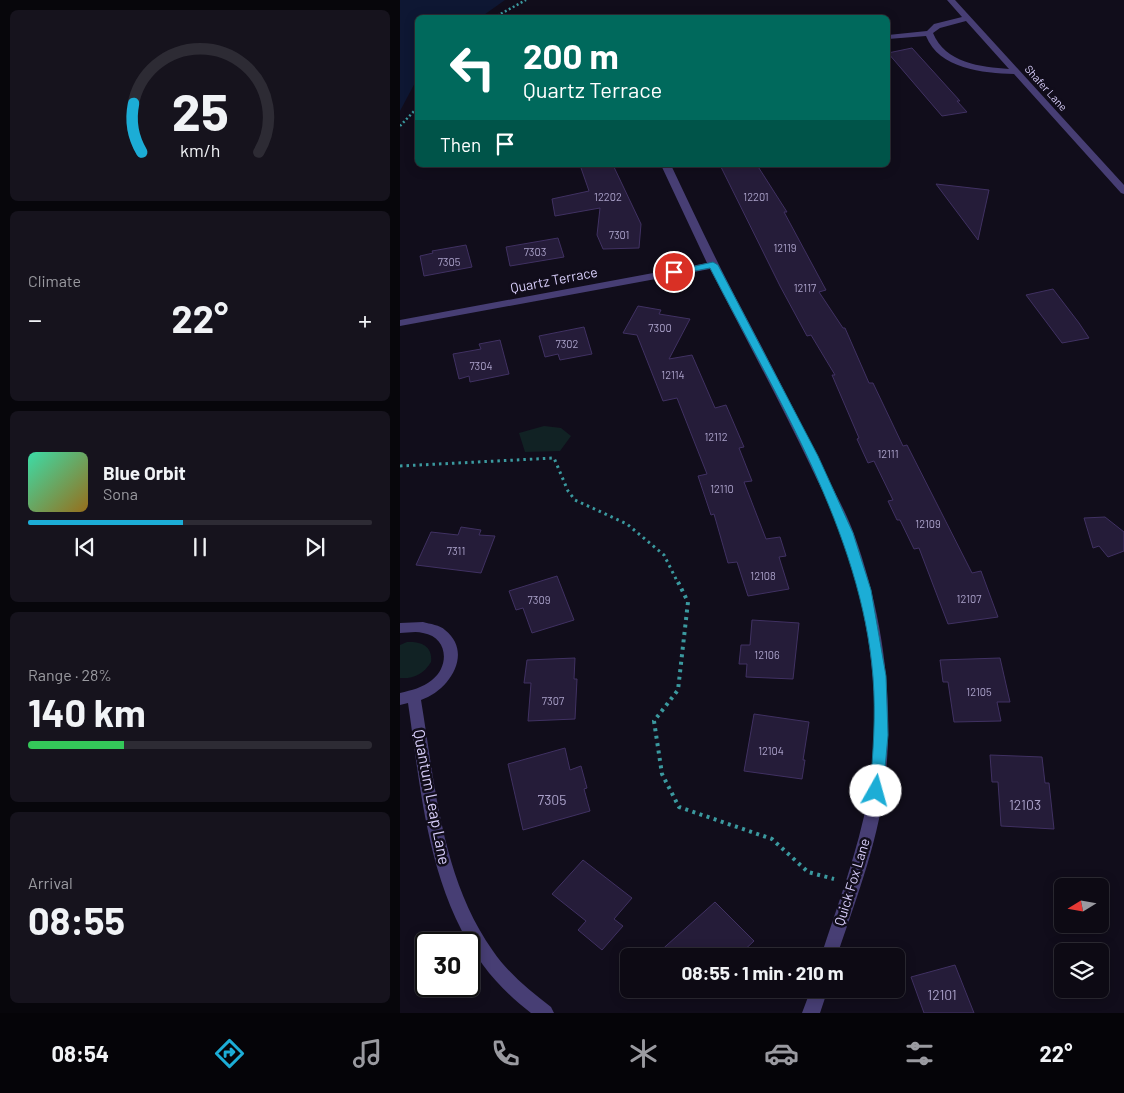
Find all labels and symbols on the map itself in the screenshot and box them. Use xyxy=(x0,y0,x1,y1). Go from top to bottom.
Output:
street label: Shafer Lane xyxy=(1022,62,1070,113)
house number: 12202 xyxy=(594,190,622,203)
house number: 12201 xyxy=(743,190,769,203)
house number: 7301 xyxy=(609,228,629,241)
house number: 12119 xyxy=(773,241,797,254)
house number: 7303 xyxy=(524,245,546,258)
pin xyxy=(653,251,695,293)
house number: 7305 xyxy=(438,255,461,268)
street label: Quartz Terrace xyxy=(509,263,599,296)
house number: 12117 xyxy=(794,281,816,294)
house number: 7300 xyxy=(648,321,672,334)
house number: 7302 xyxy=(556,337,579,350)
house number: 7304 xyxy=(469,359,493,372)
house number: 12114 xyxy=(661,368,685,381)
house number: 12112 xyxy=(704,430,728,443)
house number: 12111 xyxy=(877,447,899,460)
house number: 12110 xyxy=(710,482,734,495)
house number: 12109 xyxy=(915,517,941,530)
house number: 7311 xyxy=(447,544,465,557)
house number: 12108 xyxy=(750,569,776,582)
house number: 12107 xyxy=(957,592,981,605)
house number: 7309 xyxy=(528,593,551,606)
house number: 12106 xyxy=(754,648,780,661)
house number: 12105 xyxy=(966,685,992,698)
house number: 7307 xyxy=(542,694,564,707)
street label: Quantum Leap Lane xyxy=(410,728,455,866)
house number: 12104 xyxy=(758,744,784,757)
position arrow xyxy=(849,764,901,816)
house number: 7305 xyxy=(538,791,566,808)
house number: 12103 xyxy=(1009,796,1041,813)
street label: Quick Fox Lane xyxy=(830,836,873,928)
north arrow xyxy=(1054,878,1109,932)
speed limit sign: 30 xyxy=(415,932,480,997)
house number: 12101 xyxy=(927,986,957,1003)

